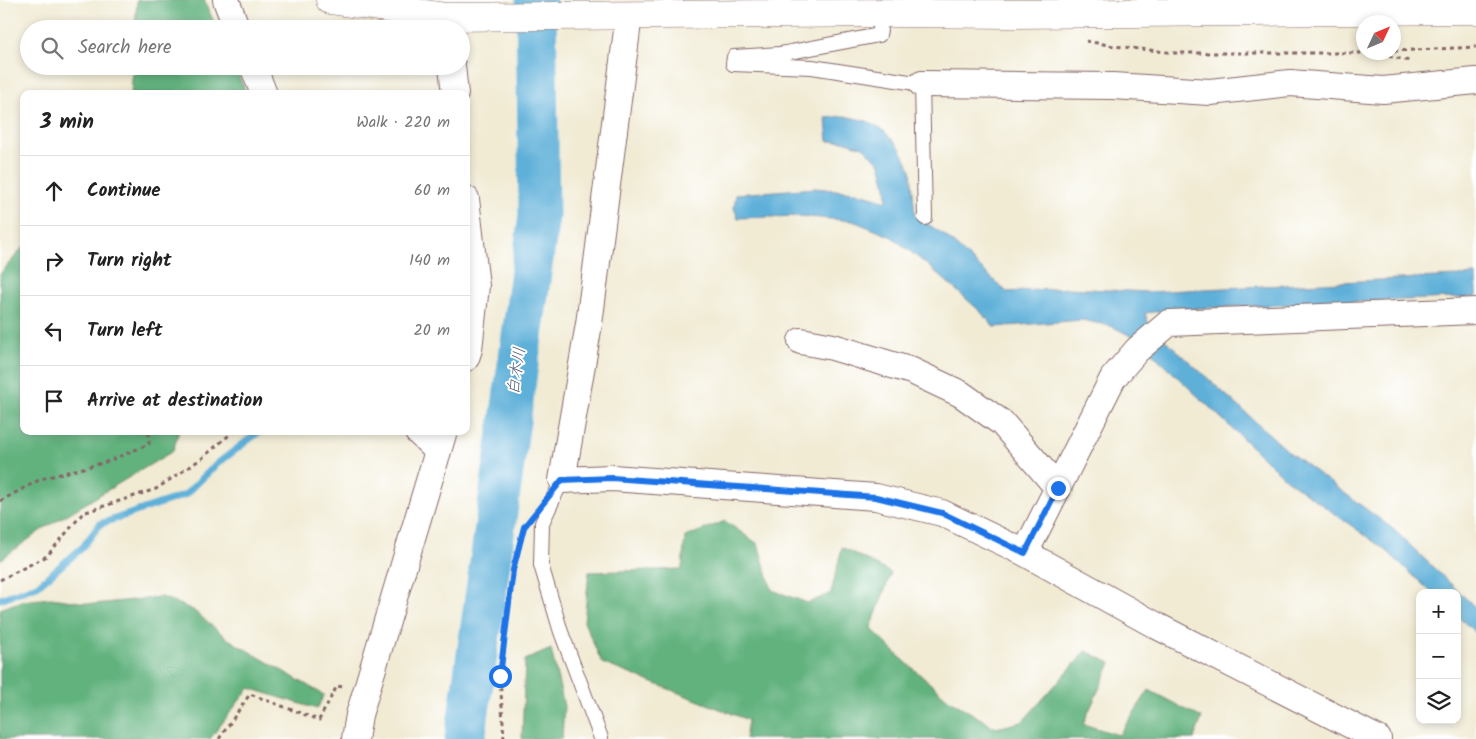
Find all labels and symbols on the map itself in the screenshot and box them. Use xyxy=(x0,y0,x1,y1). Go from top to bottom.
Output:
north arrow xyxy=(1356,15,1401,60)
water label: 白木川 xyxy=(501,345,533,397)
route end xyxy=(1047,477,1070,500)
route start xyxy=(489,665,512,688)

